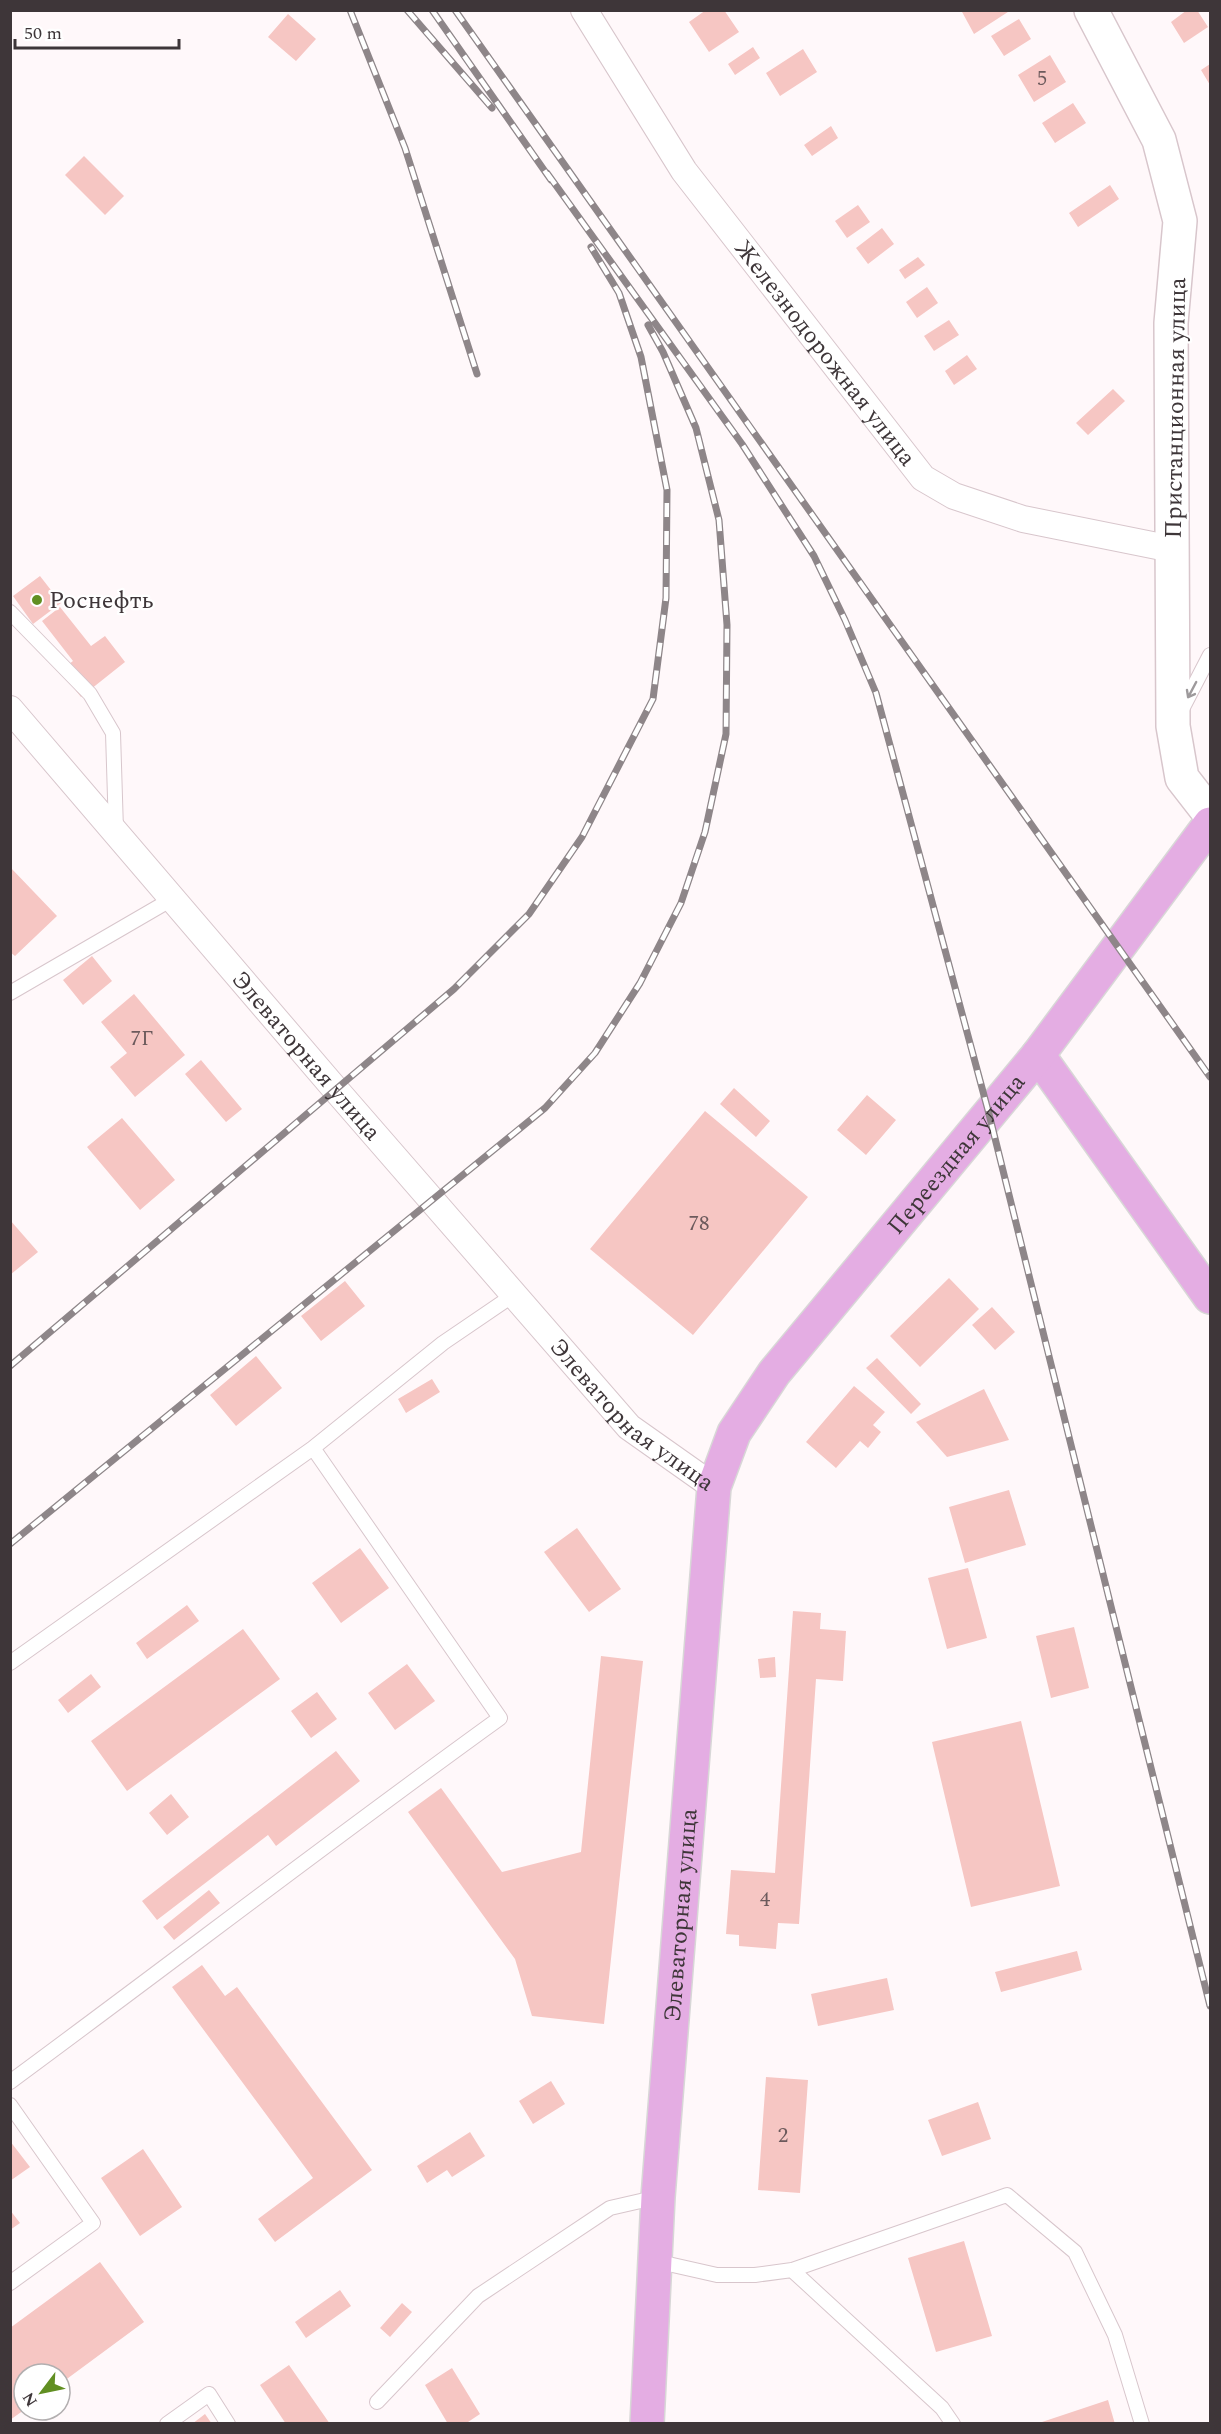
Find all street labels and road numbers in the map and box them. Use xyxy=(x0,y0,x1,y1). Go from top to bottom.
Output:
street label: Железнодорожная улица xyxy=(725,233,925,475)
street label: Пристанционная улица xyxy=(1156,277,1196,539)
street label: Элеваторная улица xyxy=(222,963,390,1149)
street label: Переездная улица xyxy=(879,1066,1035,1243)
street label: Элеваторная улица xyxy=(540,1330,722,1501)
street label: Элеваторная улица xyxy=(655,1807,708,2023)

